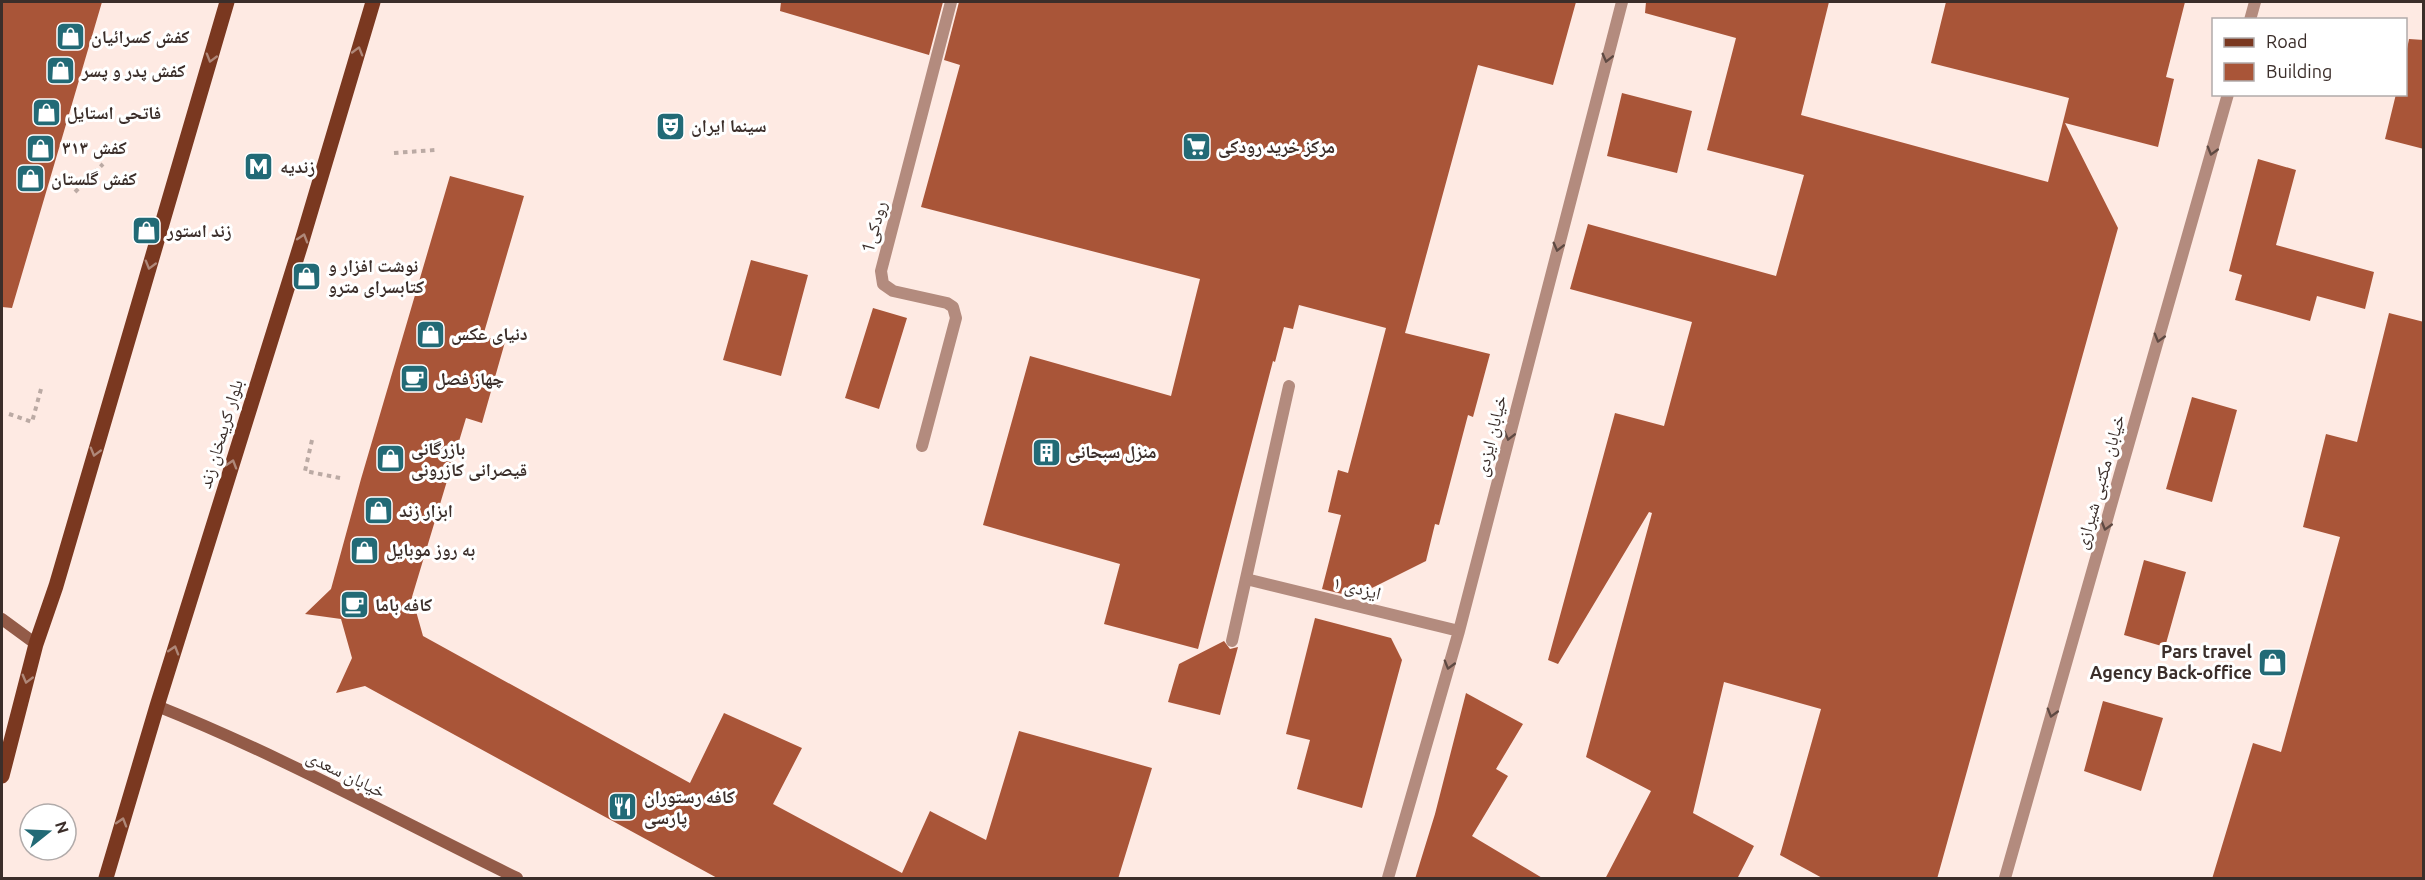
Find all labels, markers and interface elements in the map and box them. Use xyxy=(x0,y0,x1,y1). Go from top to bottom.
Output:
legend xyxy=(2212,18,2407,96)
shop icon: کفش کسرائیان xyxy=(54,21,86,53)
place label: کفش کسرائیان xyxy=(91,26,190,48)
text: Road xyxy=(2266,31,2308,51)
one-way arrow xyxy=(351,46,363,57)
one-way arrow xyxy=(1602,52,1614,63)
one-way arrow xyxy=(205,53,218,63)
shop icon: کفش پدر و پسر xyxy=(45,55,77,87)
place label: کفش پدر و پسر xyxy=(81,60,185,82)
text: Building xyxy=(2266,61,2332,81)
shop icon: فاتحی استایل xyxy=(30,97,62,129)
place label: فاتحی استایل xyxy=(67,102,161,124)
theatre icon: سینما ایران xyxy=(654,110,686,142)
place label: سینما ایران xyxy=(691,115,767,137)
supermarket icon: مرکز خرید رودکی xyxy=(1181,131,1213,163)
shop icon: کفش ۳۱۳ xyxy=(25,132,57,164)
place label: مرکز خرید رودکی xyxy=(1218,136,1335,158)
place label: کفش ۳۱۳ xyxy=(62,137,127,159)
one-way arrow xyxy=(2207,145,2219,156)
metro station icon: زندیه xyxy=(243,151,275,183)
place label: زندیه xyxy=(280,156,315,177)
shop icon: کفش گلستان xyxy=(14,163,46,195)
place label: کفش گلستان xyxy=(51,168,137,190)
street label: 1رودکی xyxy=(857,199,891,255)
shop icon: زند استور xyxy=(130,215,162,247)
place label: زند استور xyxy=(166,220,232,241)
one-way arrow xyxy=(296,233,308,244)
one-way arrow xyxy=(1553,241,1565,252)
place label: نوشت افزار و کتابسرای مترو xyxy=(328,255,424,298)
one-way arrow xyxy=(145,259,157,270)
shop icon: نوشت افزار و کتابسرای مترو xyxy=(291,260,323,292)
shop icon: دنیای عکس xyxy=(414,318,446,350)
place label: دنیای عکس xyxy=(451,323,528,345)
one-way arrow xyxy=(2154,332,2166,343)
cafe icon: چهاز فصل xyxy=(398,363,430,395)
place label: چهاز فصل xyxy=(435,368,504,390)
street label: بلوار کریمخان زند xyxy=(194,377,248,491)
street label: خیابان ایزدی xyxy=(1470,393,1512,479)
street label: خیابان مکتبی شیرازی xyxy=(2070,412,2130,552)
one-way arrow xyxy=(1504,431,1517,441)
building icon: منزل سبحانی xyxy=(1031,436,1063,468)
place label: بازرگانی قیصرانی کازرونی xyxy=(411,438,527,481)
place label: منزل سبحانی xyxy=(1068,441,1156,463)
shop icon: بازرگانی قیصرانی کازرونی xyxy=(374,443,406,475)
one-way arrow xyxy=(90,446,102,457)
one-way arrow xyxy=(225,459,237,470)
shop icon: ابزار زند xyxy=(362,495,394,527)
place label: ابزار زند xyxy=(399,500,453,522)
one-way arrow xyxy=(2101,520,2113,531)
shop icon: به روز موبایل xyxy=(349,534,381,566)
place label: به روز موبایل xyxy=(386,539,475,561)
street label: ایزدی ۱ xyxy=(1331,571,1383,605)
cafe icon: کافه باما xyxy=(338,589,370,621)
place label: کافه باما xyxy=(375,594,432,616)
place label: Pars travel Agency Back-office xyxy=(2090,641,2253,682)
one-way arrow xyxy=(167,645,179,656)
shop icon: Pars travel Agency Back-office xyxy=(2257,646,2289,678)
one-way arrow xyxy=(1444,659,1456,670)
one-way arrow xyxy=(21,674,34,684)
one-way arrow xyxy=(2047,708,2060,718)
street label: خیابان سعدی xyxy=(303,745,389,803)
place label: کافه رستوران پارسی xyxy=(644,786,735,829)
restaurant icon: کافه رستوران پارسی xyxy=(607,791,639,823)
north arrow xyxy=(18,802,78,862)
one-way arrow xyxy=(115,817,127,828)
text: N xyxy=(52,819,73,836)

